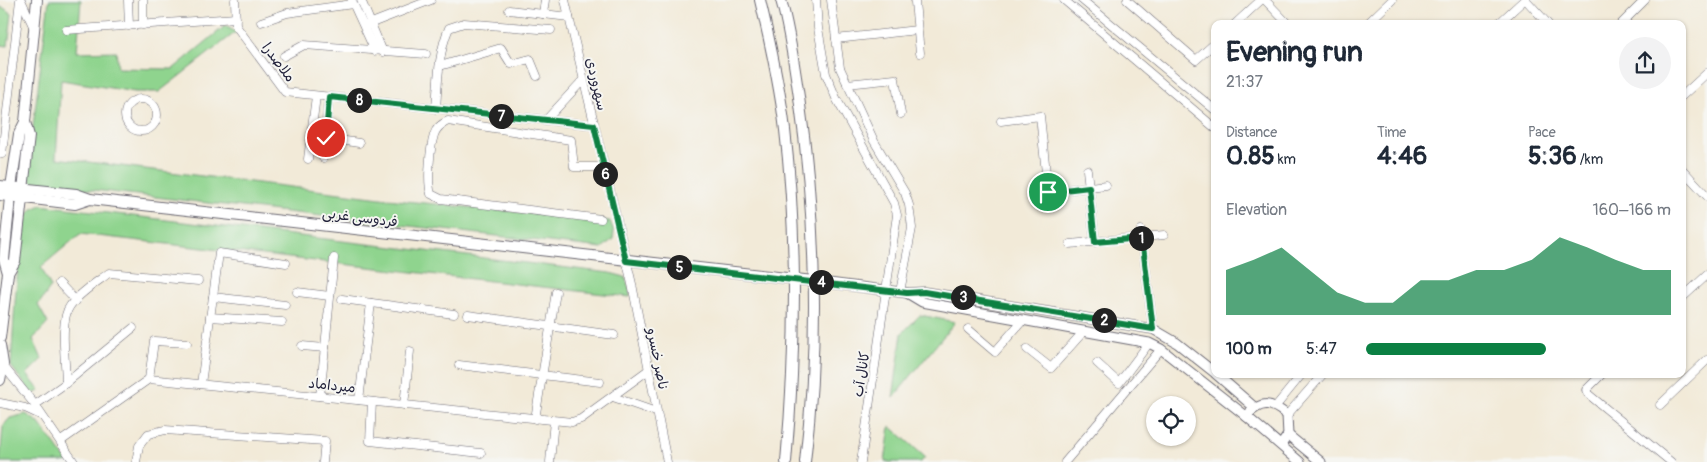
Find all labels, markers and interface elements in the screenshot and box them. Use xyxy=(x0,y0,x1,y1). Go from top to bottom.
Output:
text: Evening run xyxy=(1226,35,1363,70)
button: share xyxy=(1619,37,1671,89)
street label: ملاصدرا xyxy=(258,39,299,85)
street label: سهروردی xyxy=(582,56,611,112)
text: 21:37 xyxy=(1226,72,1263,92)
pin: 8 xyxy=(346,88,372,112)
text: 8 xyxy=(356,92,363,109)
pin: 7 xyxy=(488,104,514,128)
text: 7 xyxy=(498,108,505,125)
pin xyxy=(305,117,347,159)
icon: check xyxy=(312,124,340,152)
text: Distance xyxy=(1226,124,1277,141)
text: Time xyxy=(1377,124,1406,141)
text: Pace xyxy=(1528,124,1556,141)
text: 0.85 xyxy=(1226,141,1275,172)
text: 4:46 xyxy=(1377,141,1427,172)
text: 5:36 xyxy=(1528,141,1577,172)
text: km xyxy=(1275,151,1296,168)
text: /km xyxy=(1577,151,1603,168)
pin: 6 xyxy=(592,162,618,186)
text: 6 xyxy=(601,166,610,183)
pin xyxy=(1027,171,1069,213)
icon: arrive xyxy=(1034,178,1062,206)
text: Elevation xyxy=(1226,200,1287,220)
text: 160–166 m xyxy=(1593,200,1671,220)
street label: فردوسی غربی xyxy=(321,204,399,231)
pin: 1 xyxy=(1128,226,1154,250)
text: 1 xyxy=(1139,230,1144,247)
pin: 5 xyxy=(666,254,692,280)
text: 5 xyxy=(676,259,683,276)
pin: 4 xyxy=(808,270,834,294)
text: 4 xyxy=(817,274,826,291)
pin: 3 xyxy=(950,284,976,310)
text: 3 xyxy=(960,289,967,306)
pin: 2 xyxy=(1092,308,1116,332)
text: 2 xyxy=(1101,312,1108,329)
street label: ناصر خسرو xyxy=(643,326,672,392)
text: 100 m xyxy=(1226,339,1272,359)
text: 5:47 xyxy=(1306,339,1337,359)
street label: کانال آب xyxy=(850,350,873,398)
street label: میرداماد xyxy=(307,375,356,396)
map controls xyxy=(1146,396,1196,446)
button: locate xyxy=(1146,396,1196,446)

